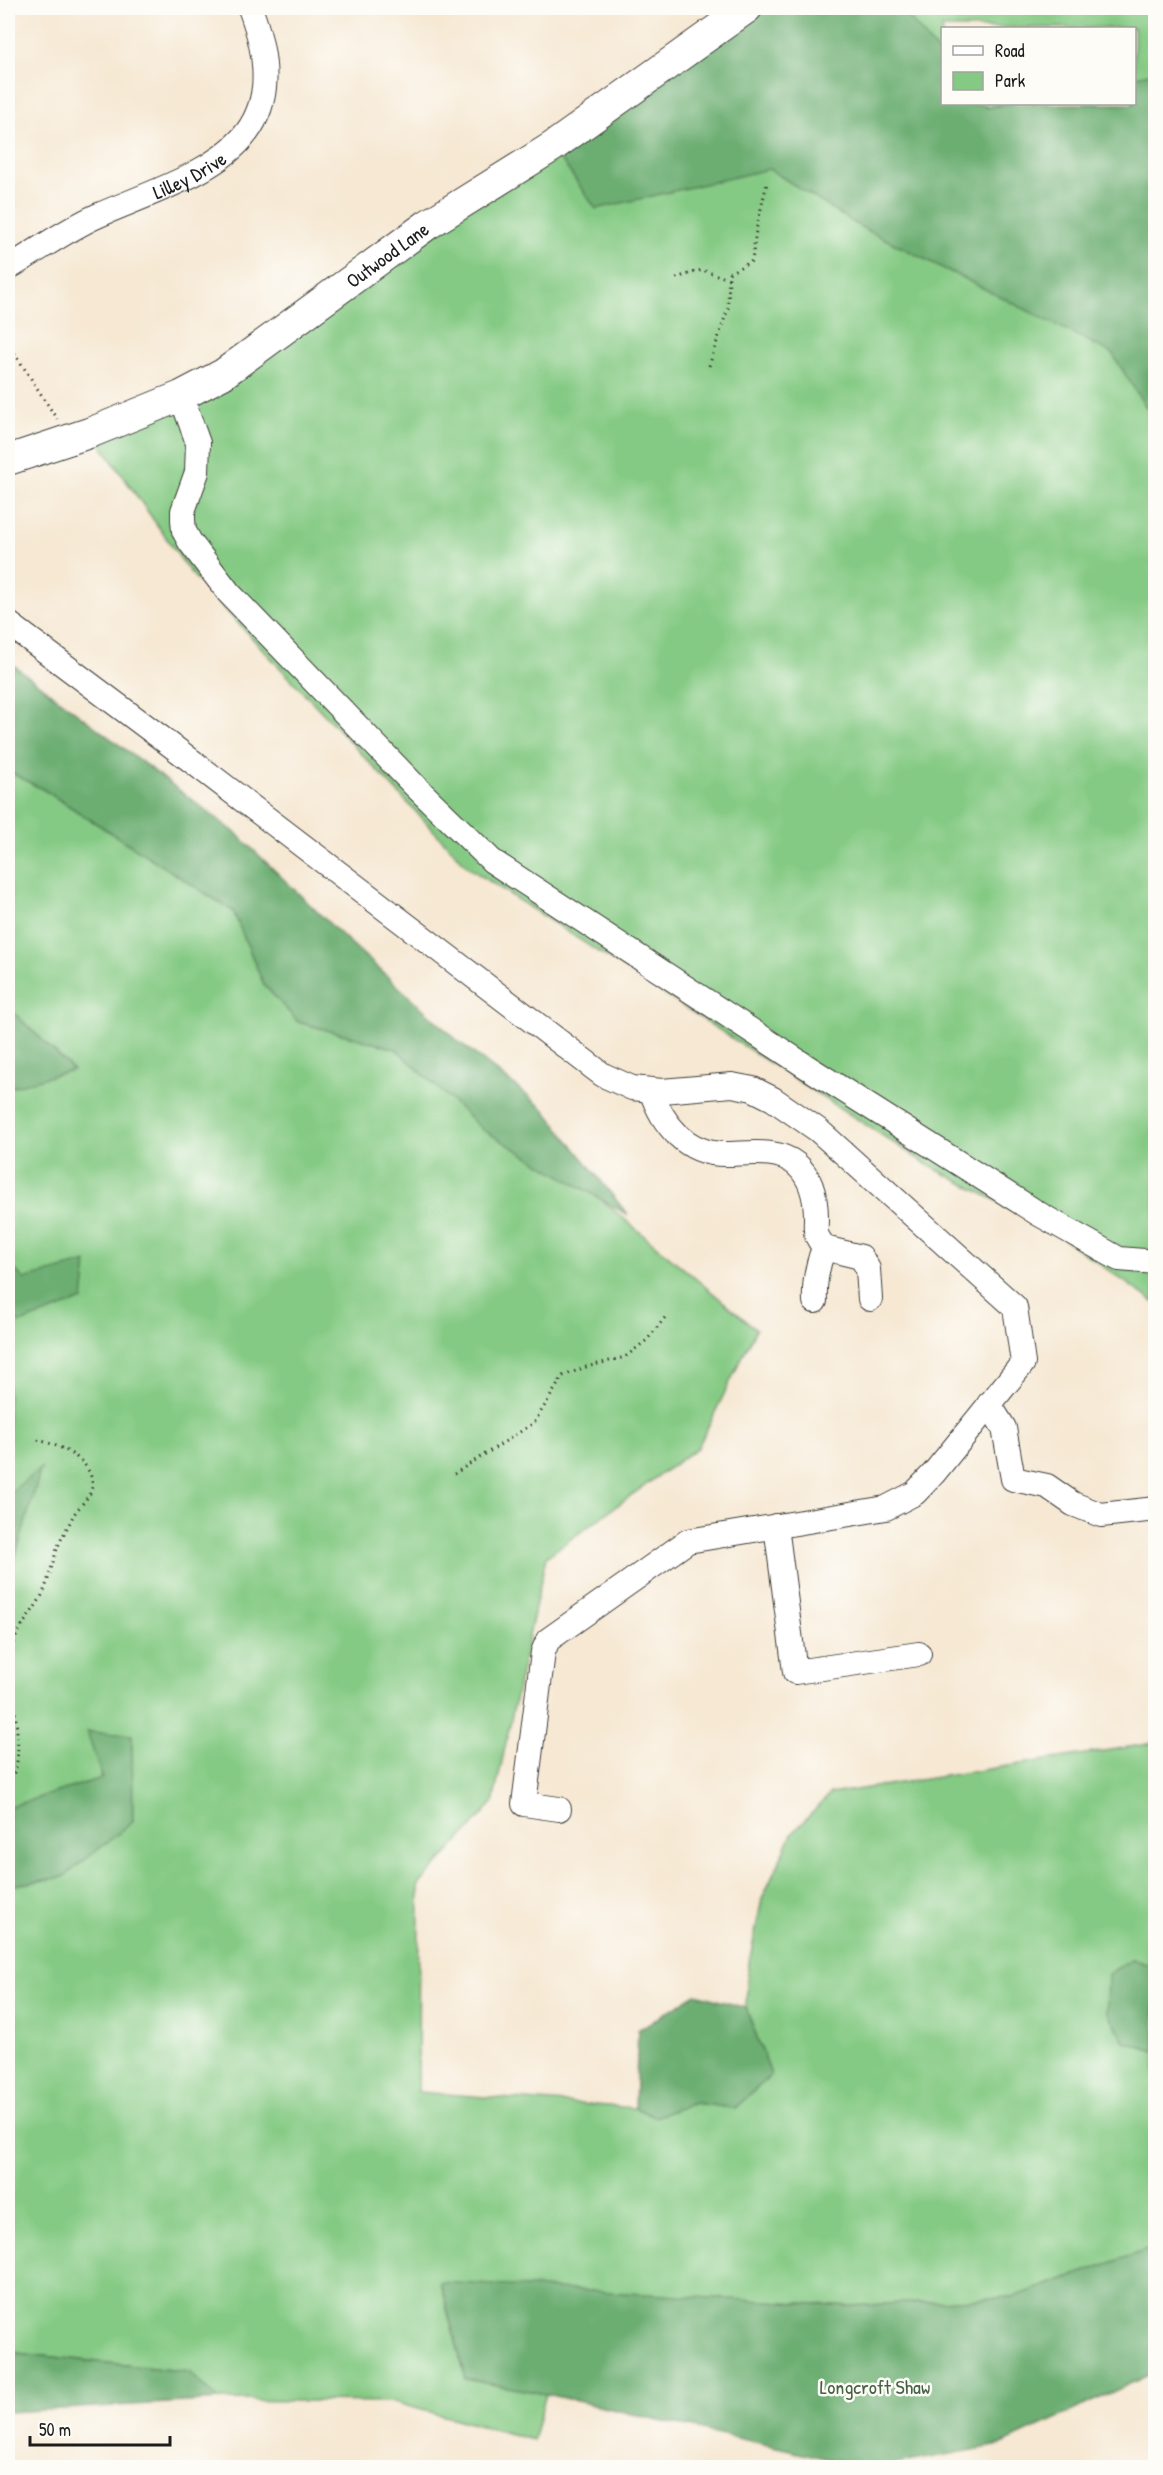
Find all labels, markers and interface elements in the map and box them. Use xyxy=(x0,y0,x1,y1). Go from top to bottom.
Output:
legend xyxy=(941,27,1136,105)
text: Road xyxy=(995,38,1025,63)
text: Park xyxy=(995,68,1026,93)
street label: Lilley Drive xyxy=(148,145,231,205)
street label: Outwood Lane xyxy=(340,215,434,293)
park label: Longcroft Shaw xyxy=(820,2373,930,2400)
scale bar xyxy=(30,2409,170,2447)
text: 50 m xyxy=(39,2417,71,2442)

